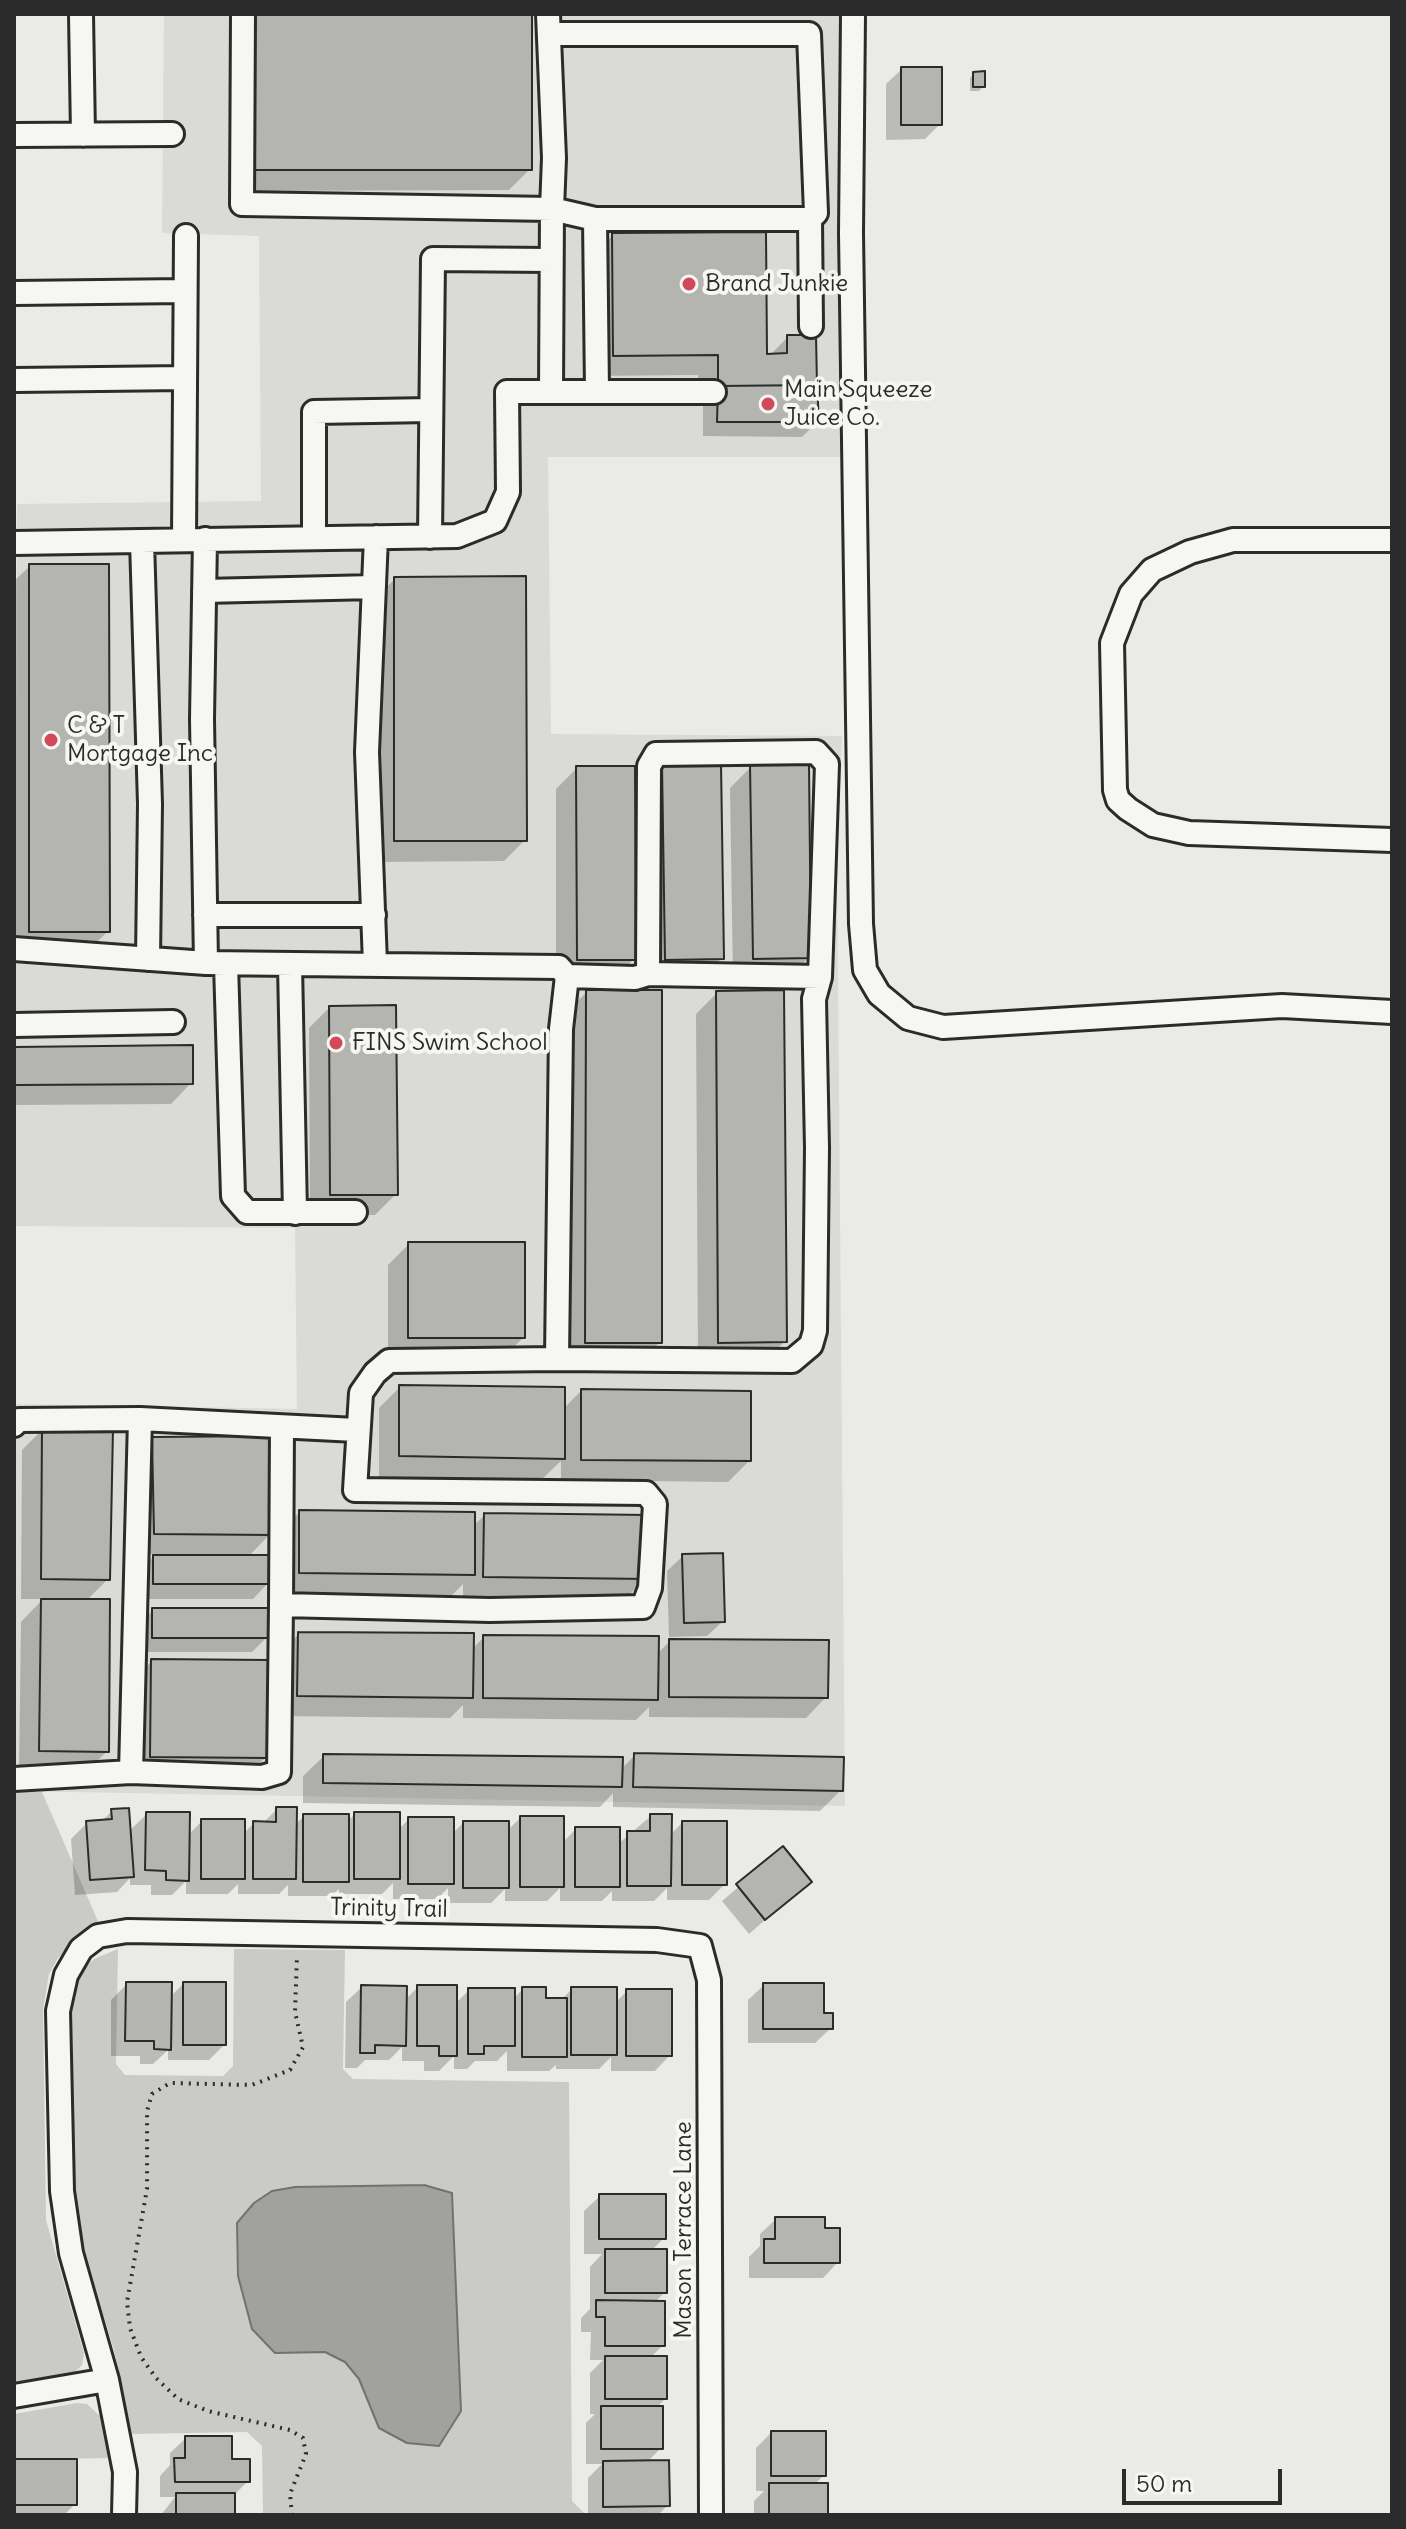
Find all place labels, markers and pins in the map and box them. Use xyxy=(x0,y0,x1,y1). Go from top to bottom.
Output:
place label: Brand Junkie xyxy=(705,270,848,298)
marker: Brand Junkie xyxy=(680,275,698,293)
place label: Main Squeeze Juice Co. xyxy=(784,376,932,432)
marker: Main Squeeze Juice Co. xyxy=(759,395,777,413)
place label: C & T Mortgage Inc xyxy=(67,712,213,768)
marker: C & T Mortgage Inc xyxy=(42,731,60,749)
place label: FINS Swim School xyxy=(352,1029,548,1057)
marker: FINS Swim School xyxy=(327,1034,345,1052)

